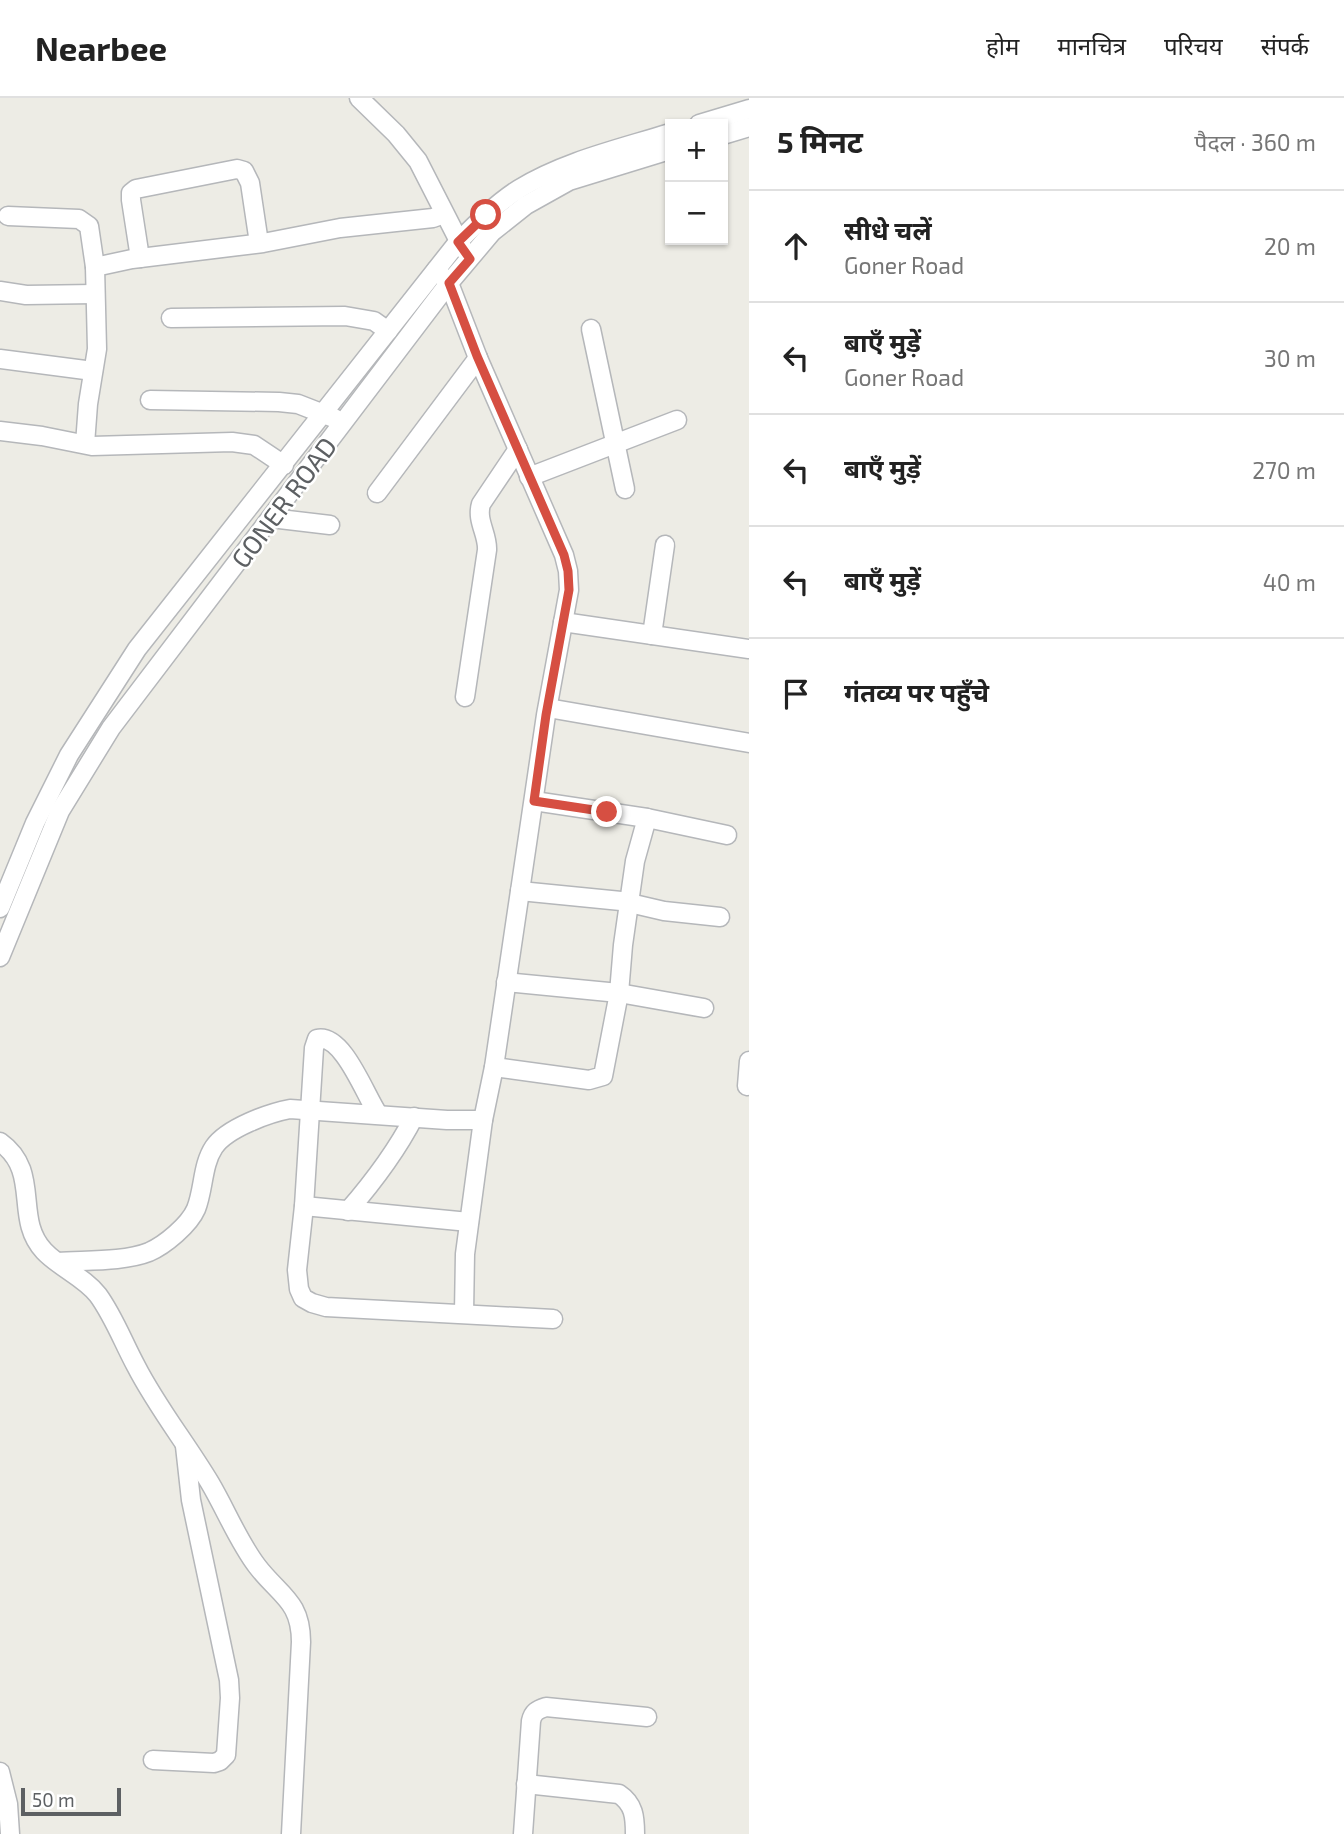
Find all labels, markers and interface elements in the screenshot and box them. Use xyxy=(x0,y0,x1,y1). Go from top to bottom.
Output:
text: Nearbee xyxy=(35,28,167,68)
text: होम xyxy=(986,31,1019,60)
text: मानचित्र xyxy=(1057,31,1126,60)
text: परिचय xyxy=(1164,31,1223,60)
text: संपर्क xyxy=(1261,31,1309,60)
map controls xyxy=(665,119,728,245)
button: + xyxy=(665,119,728,182)
text: 5 मिनट xyxy=(777,123,863,159)
text: पैदल · 360 m xyxy=(1194,128,1316,156)
button: − xyxy=(665,182,728,245)
route start xyxy=(470,199,501,230)
text: सीधे चलें xyxy=(844,214,932,245)
icon: ahead xyxy=(777,227,815,265)
text: 20 m xyxy=(1264,232,1316,260)
text: Goner Road xyxy=(844,251,964,279)
text: बाएँ मुड़ें xyxy=(844,326,921,357)
icon: left xyxy=(777,339,815,377)
text: 30 m xyxy=(1264,344,1316,372)
text: Goner Road xyxy=(844,363,964,391)
street label: GONER ROAD xyxy=(224,431,342,573)
icon: left xyxy=(777,451,815,489)
text: बाएँ मुड़ें xyxy=(844,452,921,483)
text: 270 m xyxy=(1252,456,1316,484)
icon: left xyxy=(777,563,815,601)
text: बाएँ मुड़ें xyxy=(844,564,921,595)
text: 40 m xyxy=(1263,568,1316,596)
icon: arrive xyxy=(777,675,815,713)
text: गंतव्य पर पहुँचे xyxy=(844,676,989,707)
route end xyxy=(591,796,622,827)
scale bar xyxy=(21,1785,121,1817)
text: 50 m xyxy=(32,1788,75,1811)

